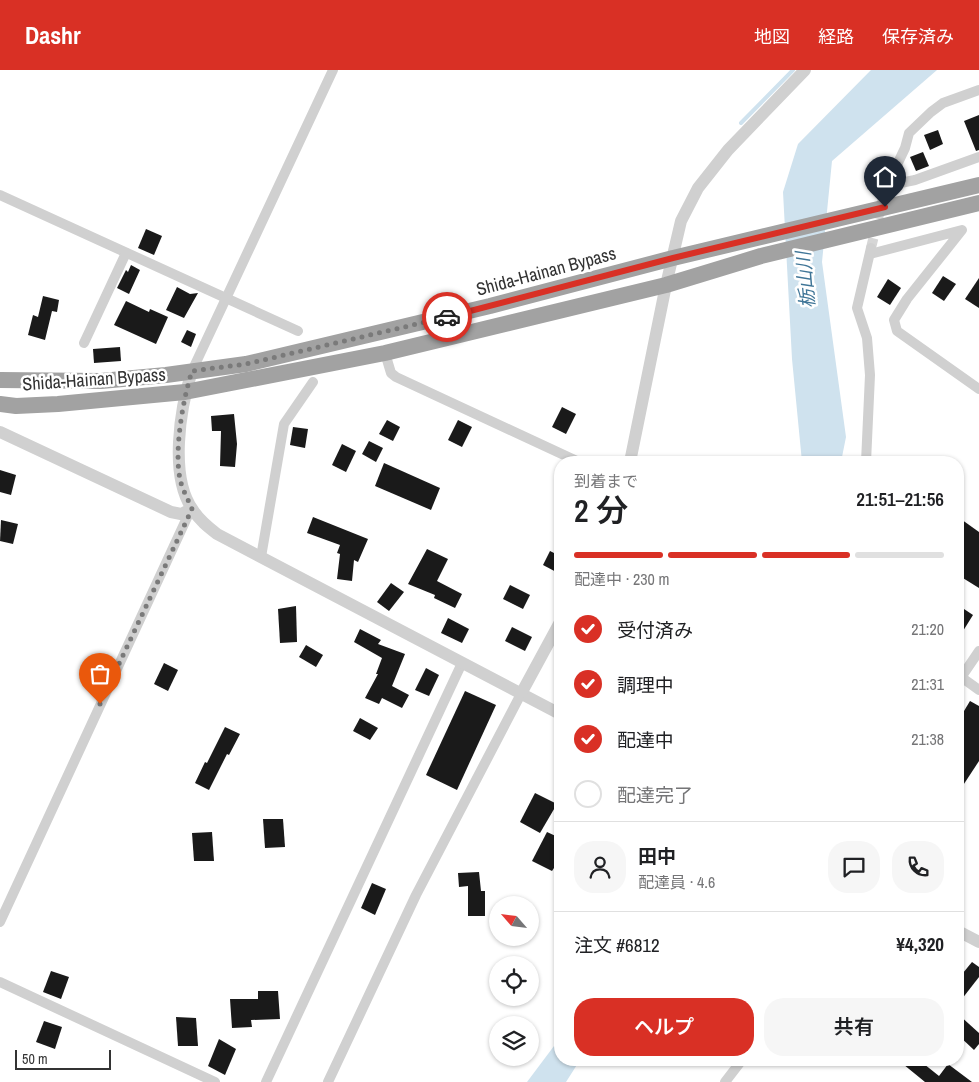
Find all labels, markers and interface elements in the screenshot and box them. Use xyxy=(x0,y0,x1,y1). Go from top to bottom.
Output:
text: Dashr xyxy=(25,19,81,51)
text: 地図 xyxy=(754,24,790,49)
text: 経路 xyxy=(818,24,854,49)
text: 保存済み xyxy=(882,24,954,49)
pin xyxy=(864,156,906,207)
icon: home xyxy=(871,163,899,191)
street label: Shida-Hainan Bypass xyxy=(473,240,619,302)
water label: 栃山川 xyxy=(789,248,820,310)
courier xyxy=(422,292,472,342)
icon: car xyxy=(433,303,461,331)
street label: Shida-Hainan Bypass xyxy=(22,362,166,396)
text: 到着まで xyxy=(574,470,638,492)
text: 21:51–21:56 xyxy=(856,486,944,512)
text: 2 分 xyxy=(574,489,628,532)
text: 配達中 · 230 m xyxy=(574,568,669,590)
icon: check xyxy=(574,615,602,643)
text: 受付済み xyxy=(617,617,693,643)
text: 21:20 xyxy=(911,618,944,640)
pin xyxy=(79,653,121,704)
icon: bag xyxy=(86,660,114,688)
icon: check xyxy=(574,670,602,698)
text: 調理中 xyxy=(617,672,674,698)
text: 21:31 xyxy=(911,673,944,695)
icon: check xyxy=(574,725,602,753)
text: 配達中 xyxy=(617,727,674,753)
text: 21:38 xyxy=(911,728,944,750)
text: 配達完了 xyxy=(617,782,693,808)
button: person xyxy=(574,841,626,893)
button: chat xyxy=(828,841,880,893)
button: phone xyxy=(892,841,944,893)
text: 田中 xyxy=(638,843,676,869)
text: 配達員 · 4.6 xyxy=(638,871,715,893)
north arrow xyxy=(489,896,539,946)
map controls xyxy=(489,896,539,1066)
text: ¥4,320 xyxy=(896,931,944,957)
text: 注文 #6812 xyxy=(574,932,660,958)
button: locate xyxy=(489,956,539,1006)
button: ヘルプ xyxy=(574,998,754,1056)
button: 共有 xyxy=(764,998,944,1056)
button: layers xyxy=(489,1016,539,1066)
scale bar xyxy=(15,1047,111,1070)
text: 50 m xyxy=(22,1050,48,1068)

